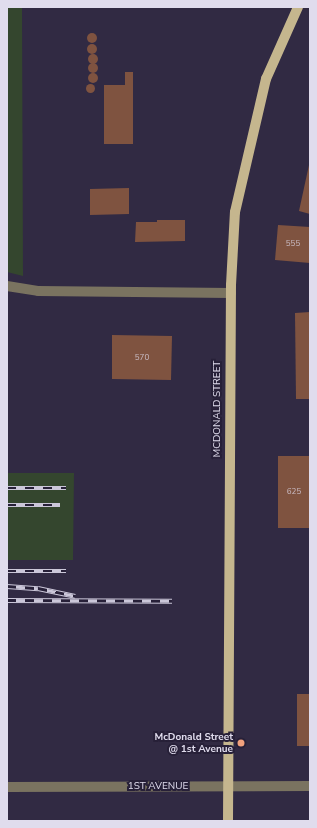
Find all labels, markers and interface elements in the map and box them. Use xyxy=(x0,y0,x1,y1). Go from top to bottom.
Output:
house number: 555 xyxy=(286,239,300,249)
house number: 570 xyxy=(135,353,149,363)
street label: MCDONALD STREET xyxy=(212,361,224,457)
house number: 625 xyxy=(287,487,301,497)
place label: McDonald Street @ 1st Avenue xyxy=(154,731,233,754)
marker: McDonald Street @ 1st Avenue xyxy=(236,738,246,748)
street label: 1ST AVENUE xyxy=(128,781,188,793)

